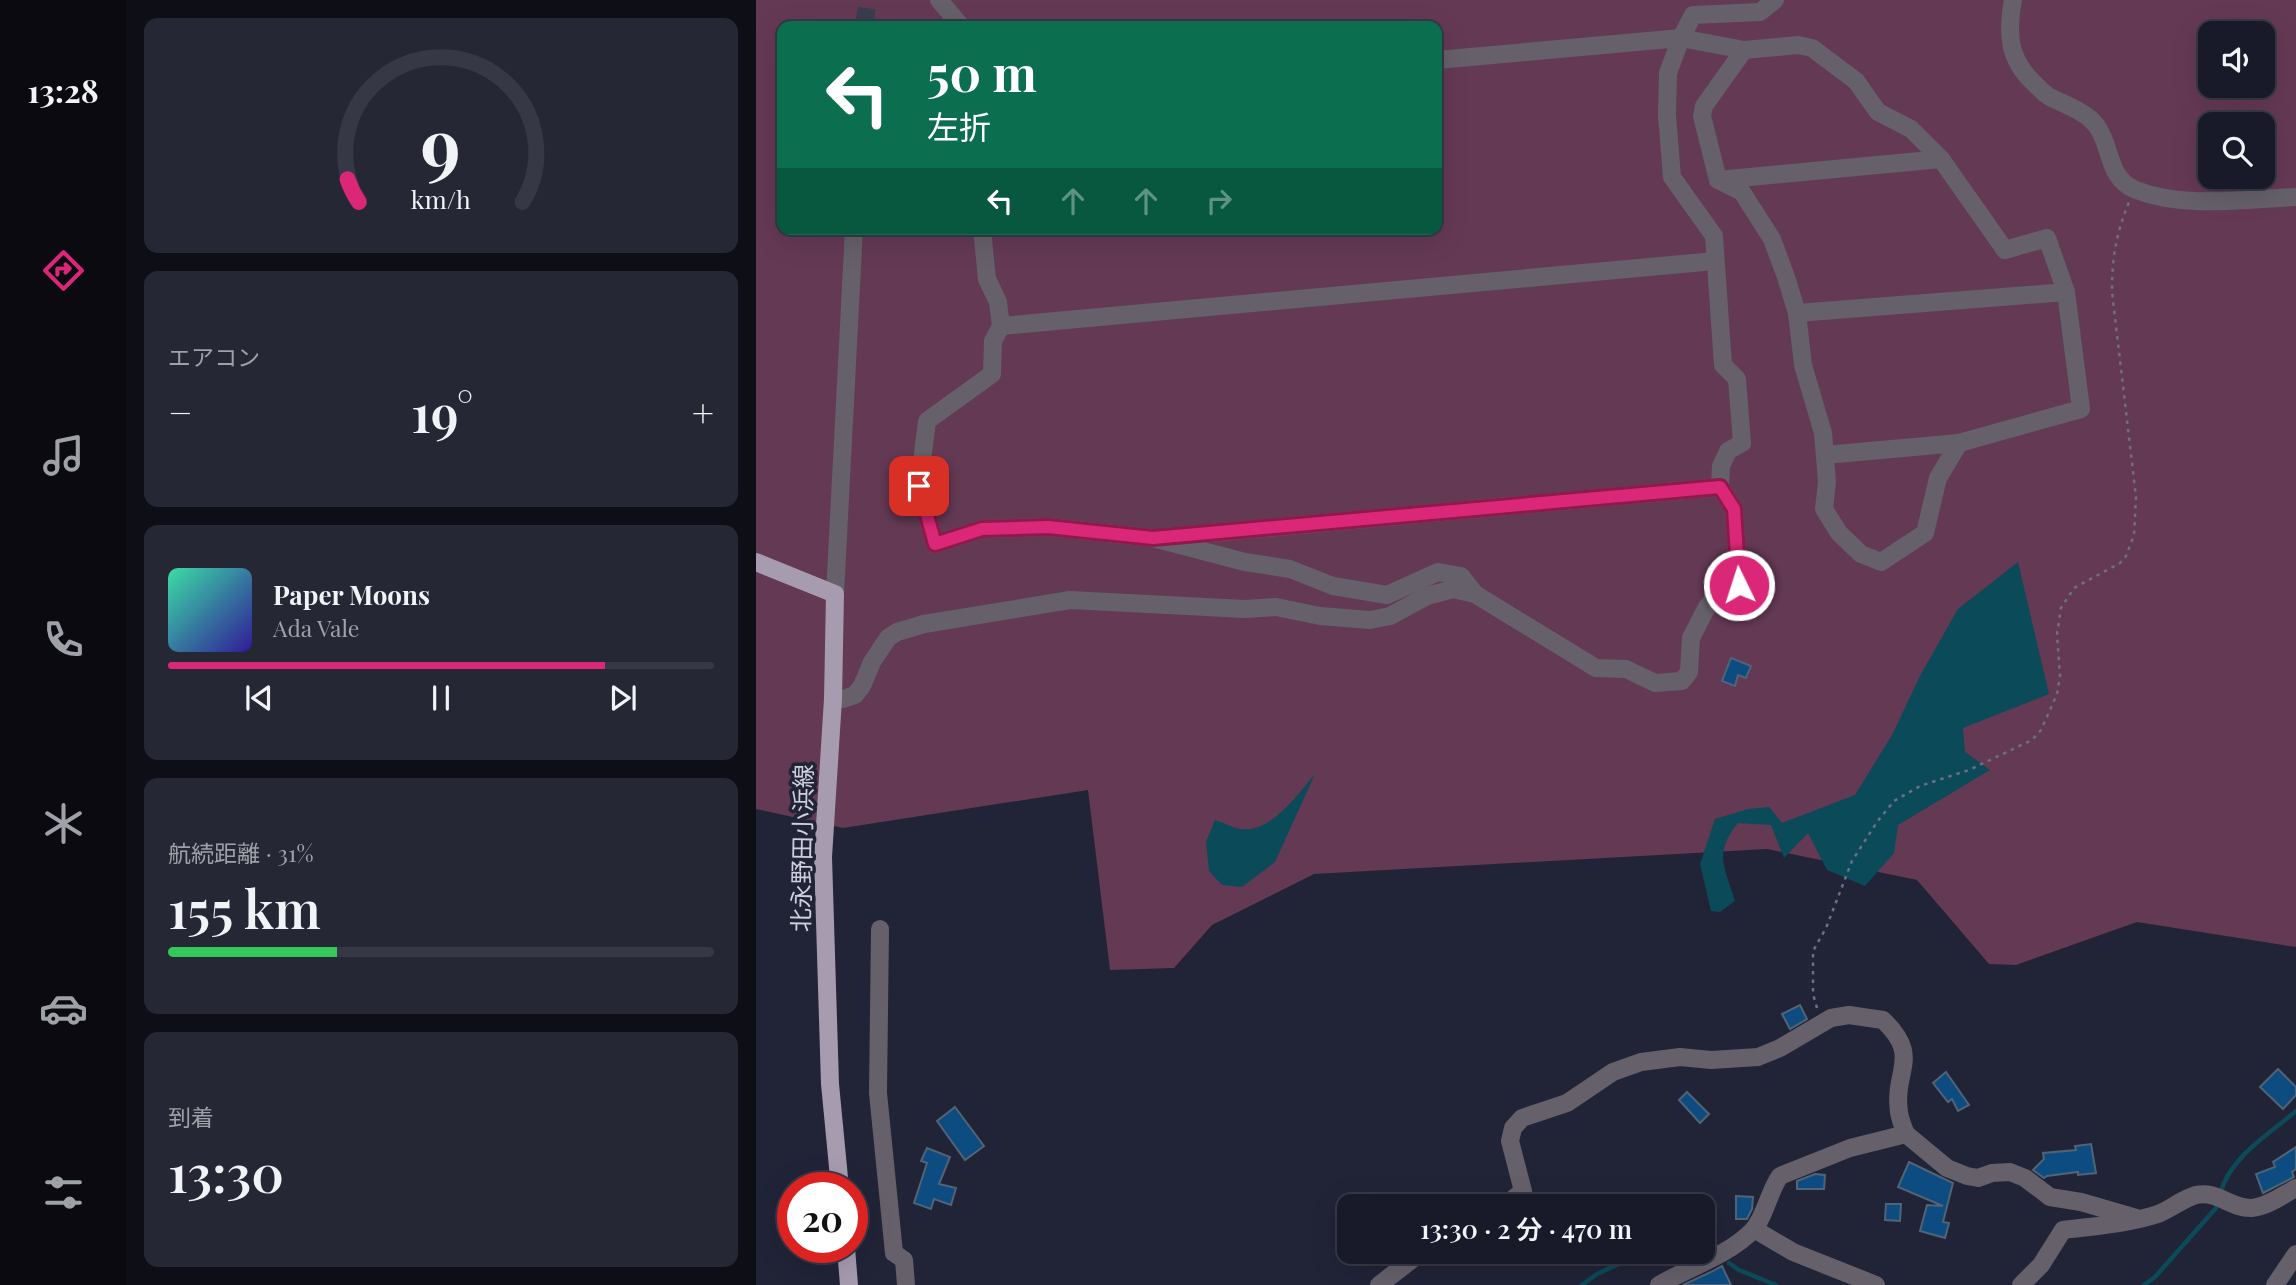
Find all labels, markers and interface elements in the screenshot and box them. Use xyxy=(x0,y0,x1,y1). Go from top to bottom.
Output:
map controls xyxy=(2198,21,2275,189)
button: sound xyxy=(2198,21,2275,98)
text: 50 m xyxy=(927,39,1037,104)
icon: left xyxy=(812,49,903,140)
text: 13:28 xyxy=(27,68,99,111)
text: 9 xyxy=(421,93,461,190)
text: 左折 xyxy=(927,104,991,147)
button: search xyxy=(2198,112,2275,189)
text: km/h xyxy=(411,182,471,215)
icon: left xyxy=(981,182,1019,220)
icon: ahead xyxy=(1054,182,1092,220)
icon: ahead xyxy=(1127,182,1165,220)
icon: right xyxy=(1200,182,1238,220)
icon: directions xyxy=(39,246,88,295)
text: エアコン xyxy=(168,341,260,372)
text: 19° xyxy=(411,377,473,446)
text: − xyxy=(168,386,193,437)
text: + xyxy=(692,386,714,437)
icon: music xyxy=(39,431,88,480)
pin xyxy=(889,456,949,516)
icon: arrive xyxy=(900,467,938,505)
position arrow xyxy=(1702,548,1776,622)
text: Paper Moons xyxy=(273,577,430,612)
text: Ada Vale xyxy=(273,612,360,643)
icon: phone xyxy=(39,615,88,664)
icon: previous xyxy=(240,679,278,717)
icon: pause xyxy=(422,679,460,717)
icon: next xyxy=(604,679,642,717)
street label: 北永野田小浜線 xyxy=(784,764,818,932)
icon: climate xyxy=(39,799,88,848)
text: 航続距離 · 31% xyxy=(168,837,313,868)
text: 155 km xyxy=(168,873,321,942)
icon: car xyxy=(39,984,88,1033)
text: 到着 xyxy=(168,1101,214,1132)
text: 13:30 xyxy=(168,1137,284,1206)
icon: filters xyxy=(39,1168,88,1217)
speed limit sign: 20 xyxy=(777,1172,868,1263)
text: 13:30 · 2 分 · 470 m xyxy=(1420,1211,1632,1246)

